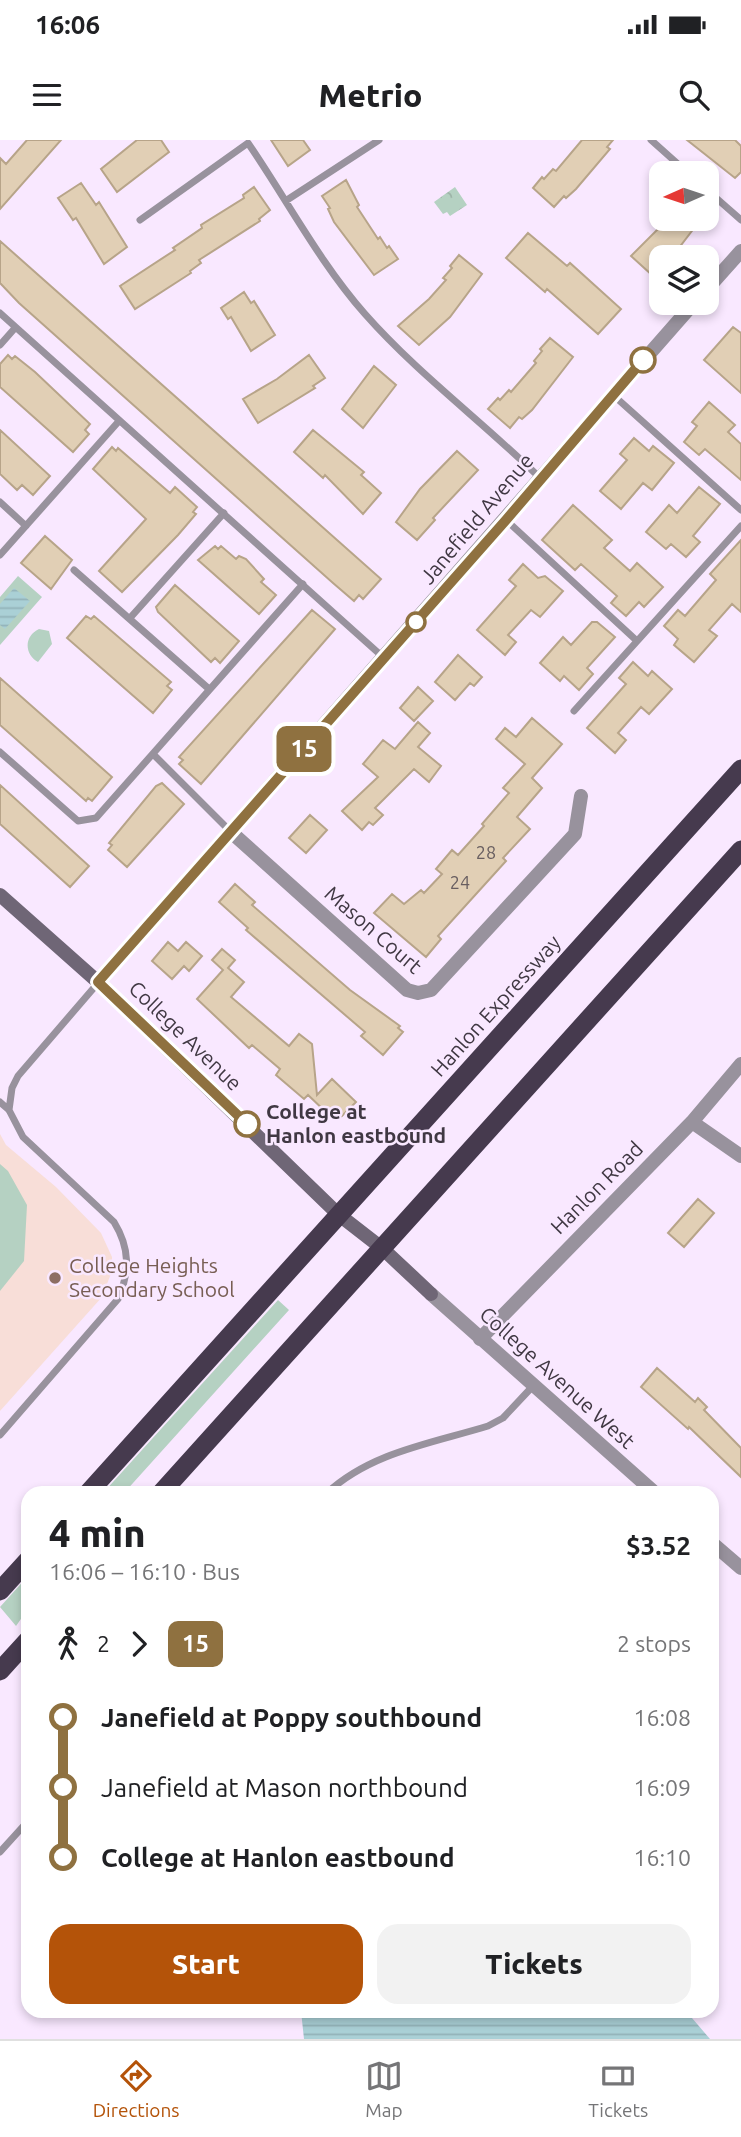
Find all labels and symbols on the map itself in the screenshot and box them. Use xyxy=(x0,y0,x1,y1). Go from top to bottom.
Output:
north arrow xyxy=(649,161,719,231)
unlabelled marker xyxy=(630,347,656,373)
street label: Janefield Avenue xyxy=(415,448,538,588)
unlabelled marker xyxy=(406,612,426,632)
line badge: 15 xyxy=(272,726,336,772)
house number: 28 xyxy=(476,842,496,862)
house number: 24 xyxy=(450,872,470,892)
street label: Mason Court xyxy=(320,881,427,978)
street label: Hanlon Expressway xyxy=(426,930,565,1081)
street label: College Avenue xyxy=(124,976,247,1095)
place label: College at Hanlon eastbound xyxy=(266,1099,446,1147)
marker: College at Hanlon eastbound xyxy=(234,1111,260,1137)
street label: Hanlon Road xyxy=(545,1136,647,1238)
place label: College Heights Secondary School xyxy=(69,1253,235,1301)
marker: College Heights Secondary School xyxy=(47,1270,63,1286)
street label: College Avenue West xyxy=(475,1301,640,1453)

